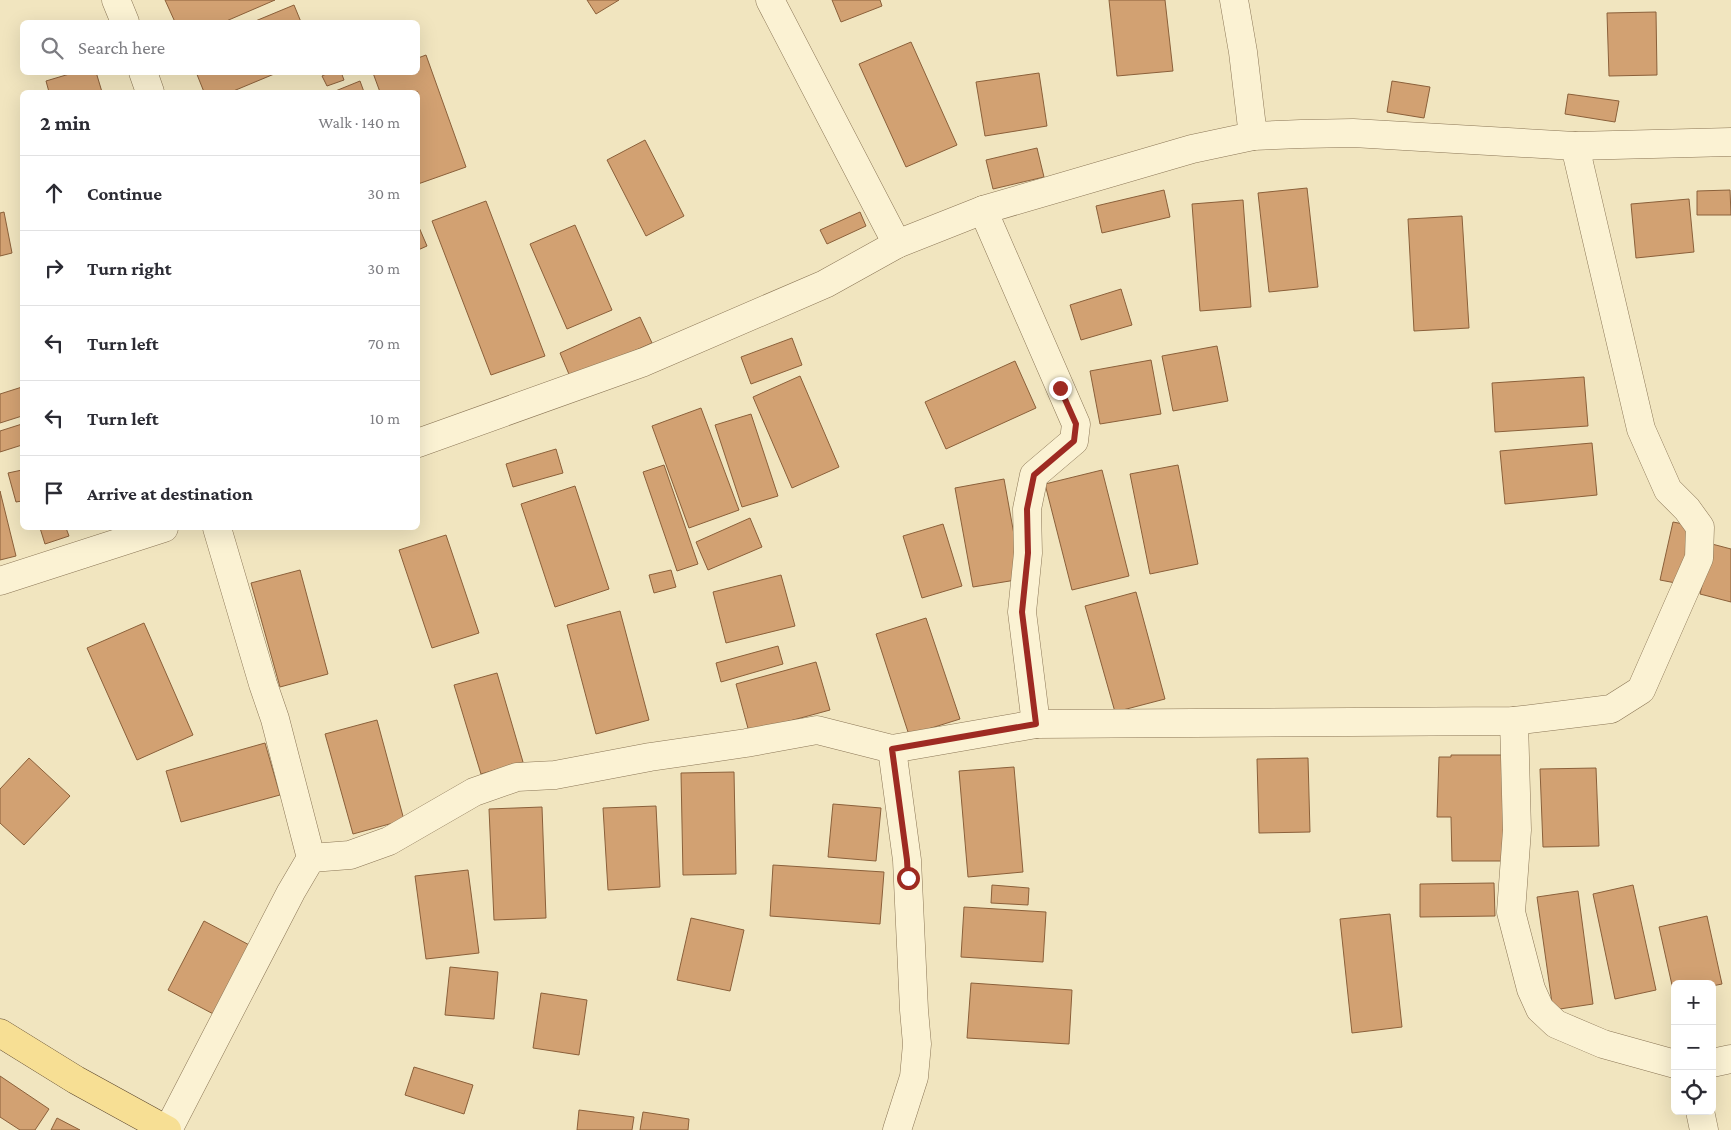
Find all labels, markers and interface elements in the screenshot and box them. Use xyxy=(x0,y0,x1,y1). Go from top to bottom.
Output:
search box xyxy=(20,20,420,75)
icon: search xyxy=(38,34,66,62)
text: Search here xyxy=(78,37,165,58)
text: 2 min xyxy=(40,111,91,135)
text: Walk · 140 m xyxy=(319,114,400,131)
icon: ahead xyxy=(40,179,68,207)
text: Continue xyxy=(87,183,162,204)
text: 30 m xyxy=(368,185,400,202)
icon: right xyxy=(40,254,68,282)
text: Turn right xyxy=(87,258,172,279)
text: 30 m xyxy=(368,260,400,277)
icon: left xyxy=(40,329,68,357)
text: Turn left xyxy=(87,333,159,354)
text: 70 m xyxy=(368,335,400,352)
route end xyxy=(1049,377,1072,400)
icon: left xyxy=(40,404,68,432)
text: Turn left xyxy=(87,408,159,429)
text: 10 m xyxy=(370,410,400,427)
icon: arrive xyxy=(40,479,68,507)
text: Arrive at destination xyxy=(87,483,253,504)
route start xyxy=(897,867,920,890)
map controls xyxy=(1671,980,1716,1115)
button: + xyxy=(1671,980,1716,1025)
button: − xyxy=(1671,1025,1716,1070)
button: locate xyxy=(1671,1070,1716,1115)

